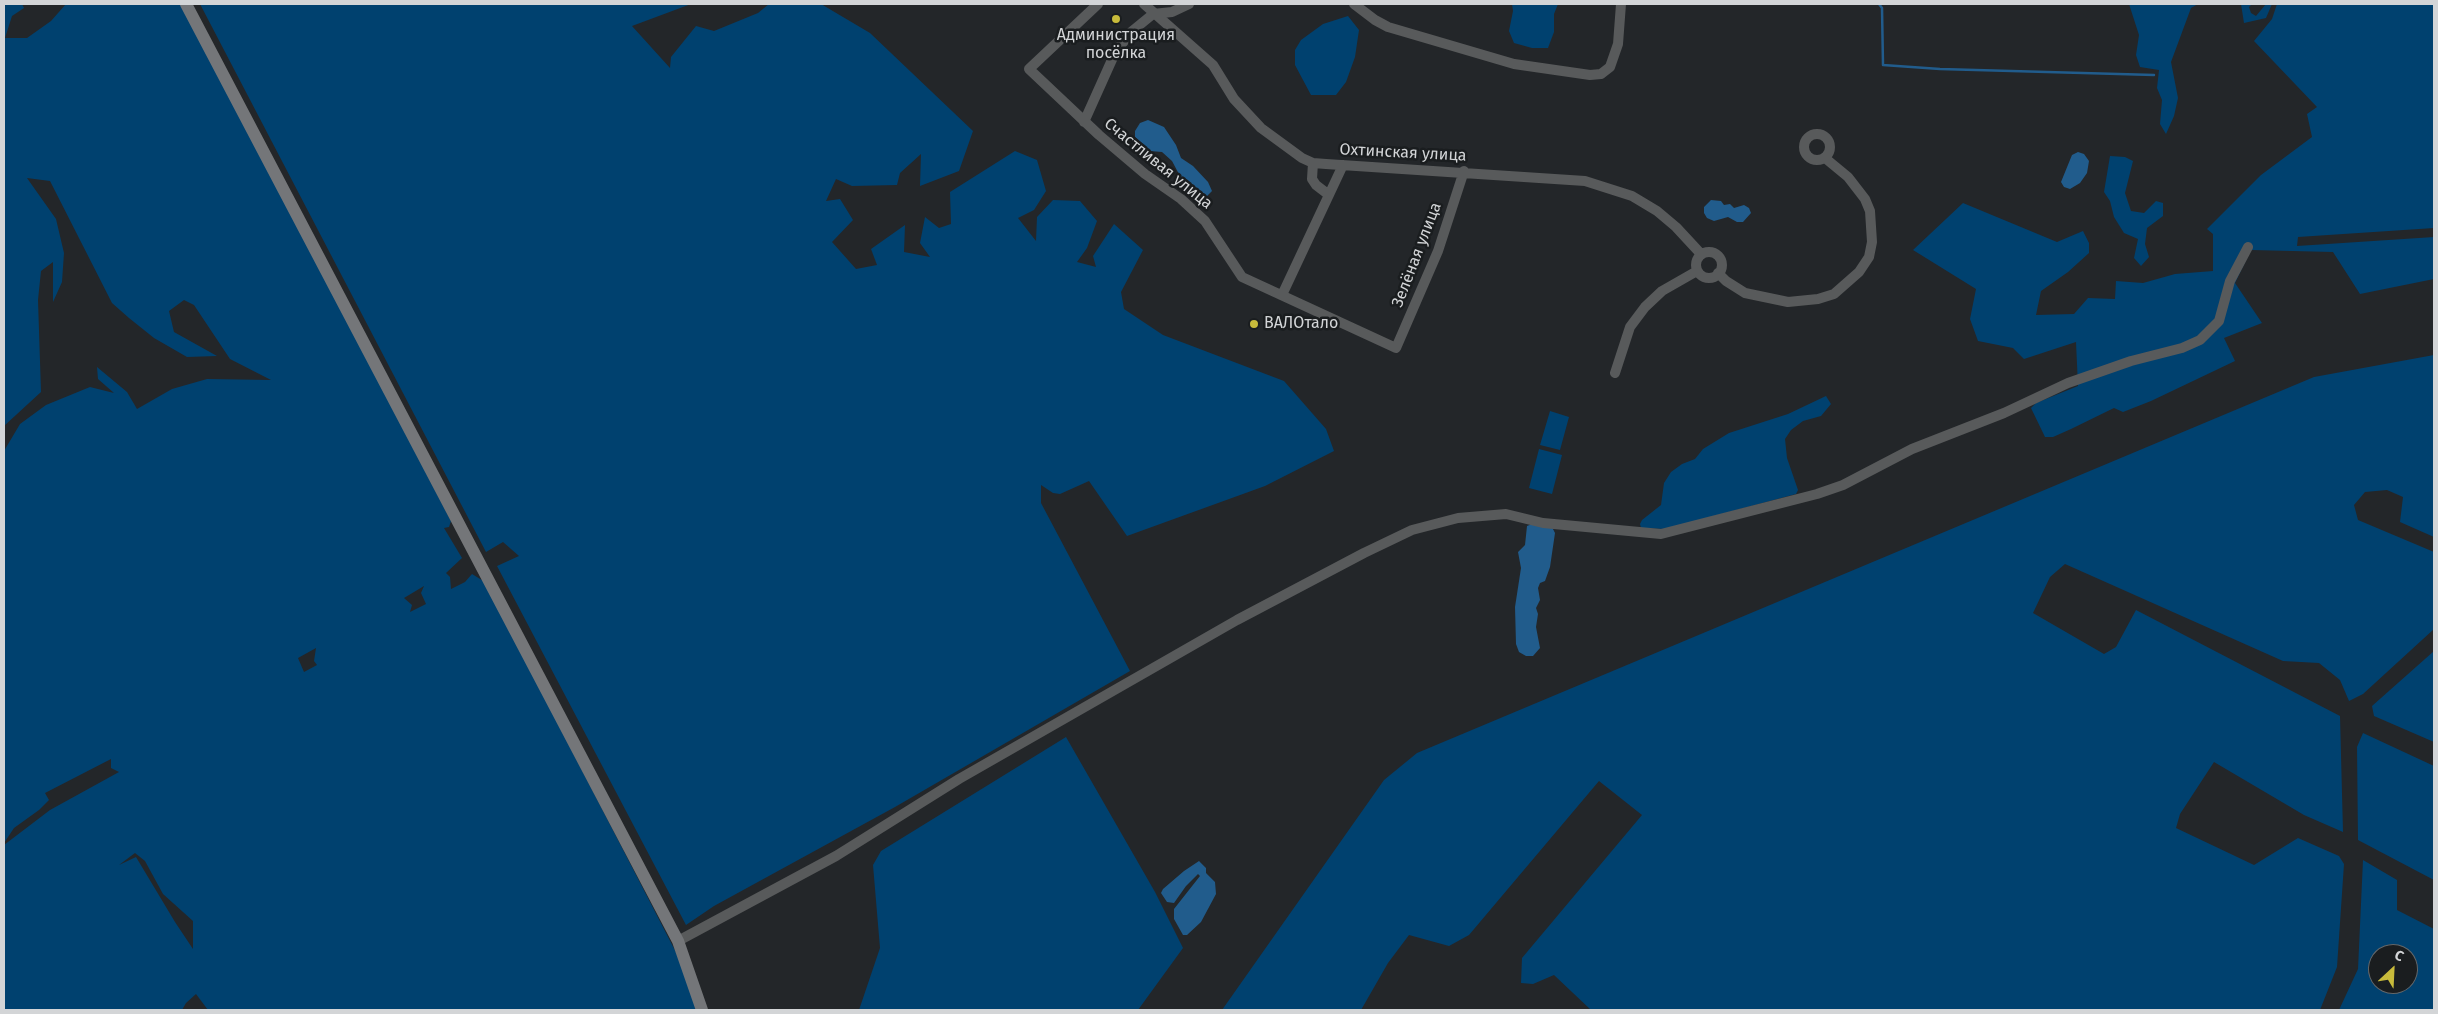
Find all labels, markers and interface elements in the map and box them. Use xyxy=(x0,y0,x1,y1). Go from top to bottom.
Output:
marker: Администрация посёлка xyxy=(1110,13,1122,25)
place label: Администрация посёлка xyxy=(1057,26,1175,64)
street label: Счастливая улица xyxy=(1100,114,1216,214)
street label: Охтинская улица xyxy=(1339,140,1467,166)
street label: Зелёная улица xyxy=(1388,200,1446,310)
place label: ВАЛОтало xyxy=(1264,314,1338,334)
marker: ВАЛОтало xyxy=(1248,318,1260,330)
north arrow xyxy=(2368,944,2418,994)
text: С xyxy=(2392,946,2406,965)

